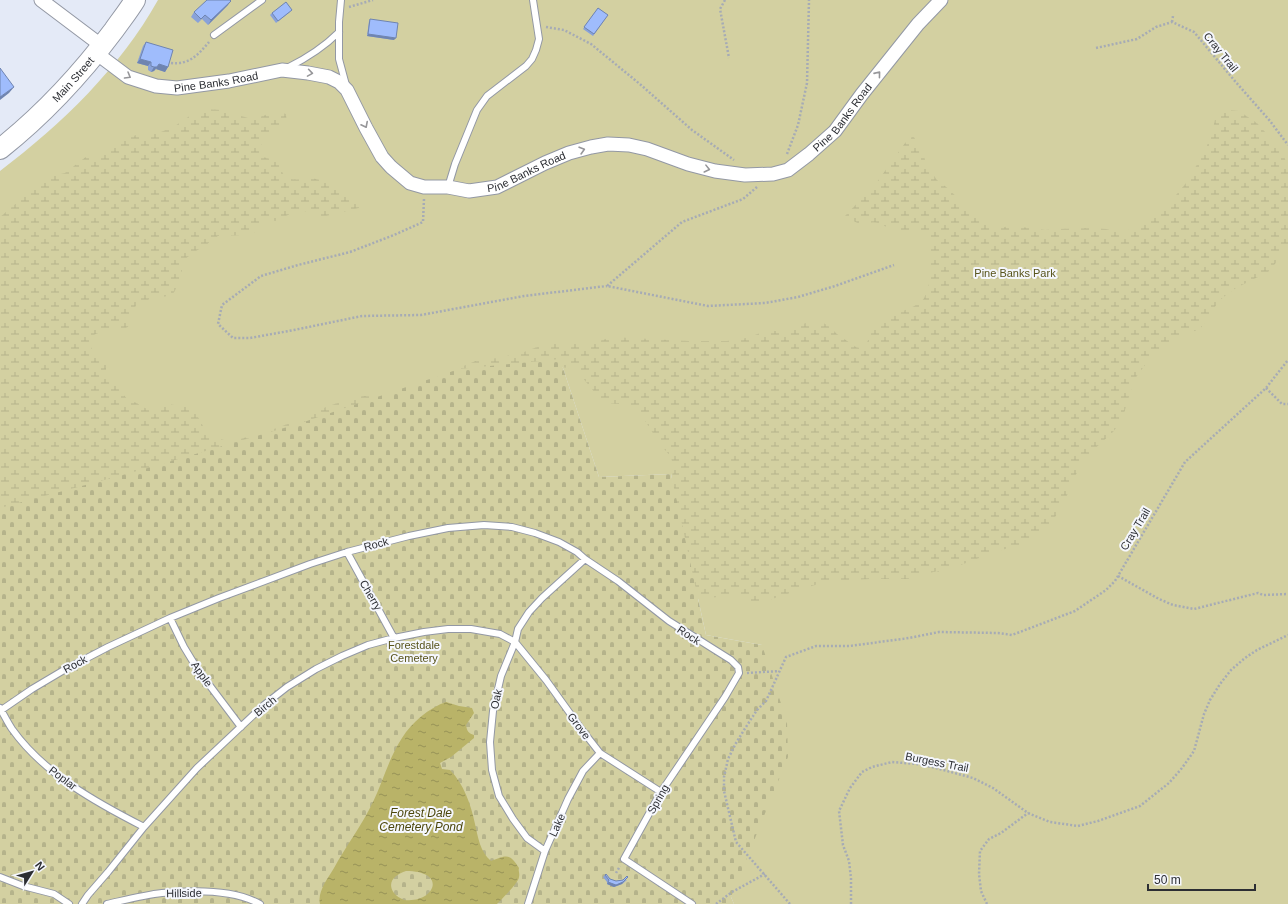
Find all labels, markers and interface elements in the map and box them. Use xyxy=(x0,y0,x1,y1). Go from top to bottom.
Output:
street label: Cray Trail xyxy=(1202,30,1240,74)
street label: Main Street xyxy=(50,54,96,104)
one-way arrow xyxy=(307,68,313,77)
street label: Pine Banks Road xyxy=(173,69,259,94)
one-way arrow xyxy=(124,71,131,78)
one-way arrow xyxy=(873,72,880,79)
street label: Pine Banks Road xyxy=(810,81,874,154)
one-way arrow xyxy=(360,121,367,128)
one-way arrow xyxy=(578,146,585,154)
street label: Pine Banks Road xyxy=(486,149,567,194)
one-way arrow xyxy=(704,164,711,172)
park label: Pine Banks Park xyxy=(974,267,1056,279)
street label: Cray Trail xyxy=(1118,506,1152,552)
street label: Rock xyxy=(362,535,390,553)
street label: Cherry xyxy=(358,578,385,613)
street label: Rock xyxy=(675,623,703,647)
park label: Forestdale Cemetery xyxy=(388,639,440,664)
street label: Rock xyxy=(61,653,89,675)
street label: Apple xyxy=(189,659,215,689)
street label: Oak xyxy=(488,687,504,710)
street label: Birch xyxy=(252,693,278,719)
street label: Grove xyxy=(565,710,593,742)
street label: Burgess Trail xyxy=(904,750,970,774)
street label: Poplar xyxy=(47,764,80,793)
street label: Spring xyxy=(645,782,671,816)
water label: Forest Dale Cemetery Pond xyxy=(379,806,463,834)
street label: Lake xyxy=(547,812,567,838)
north arrow xyxy=(12,852,52,892)
text: N xyxy=(33,859,47,873)
scale bar xyxy=(1148,866,1255,892)
text: 50 m xyxy=(1154,873,1181,887)
street label: Hillside xyxy=(166,887,202,899)

